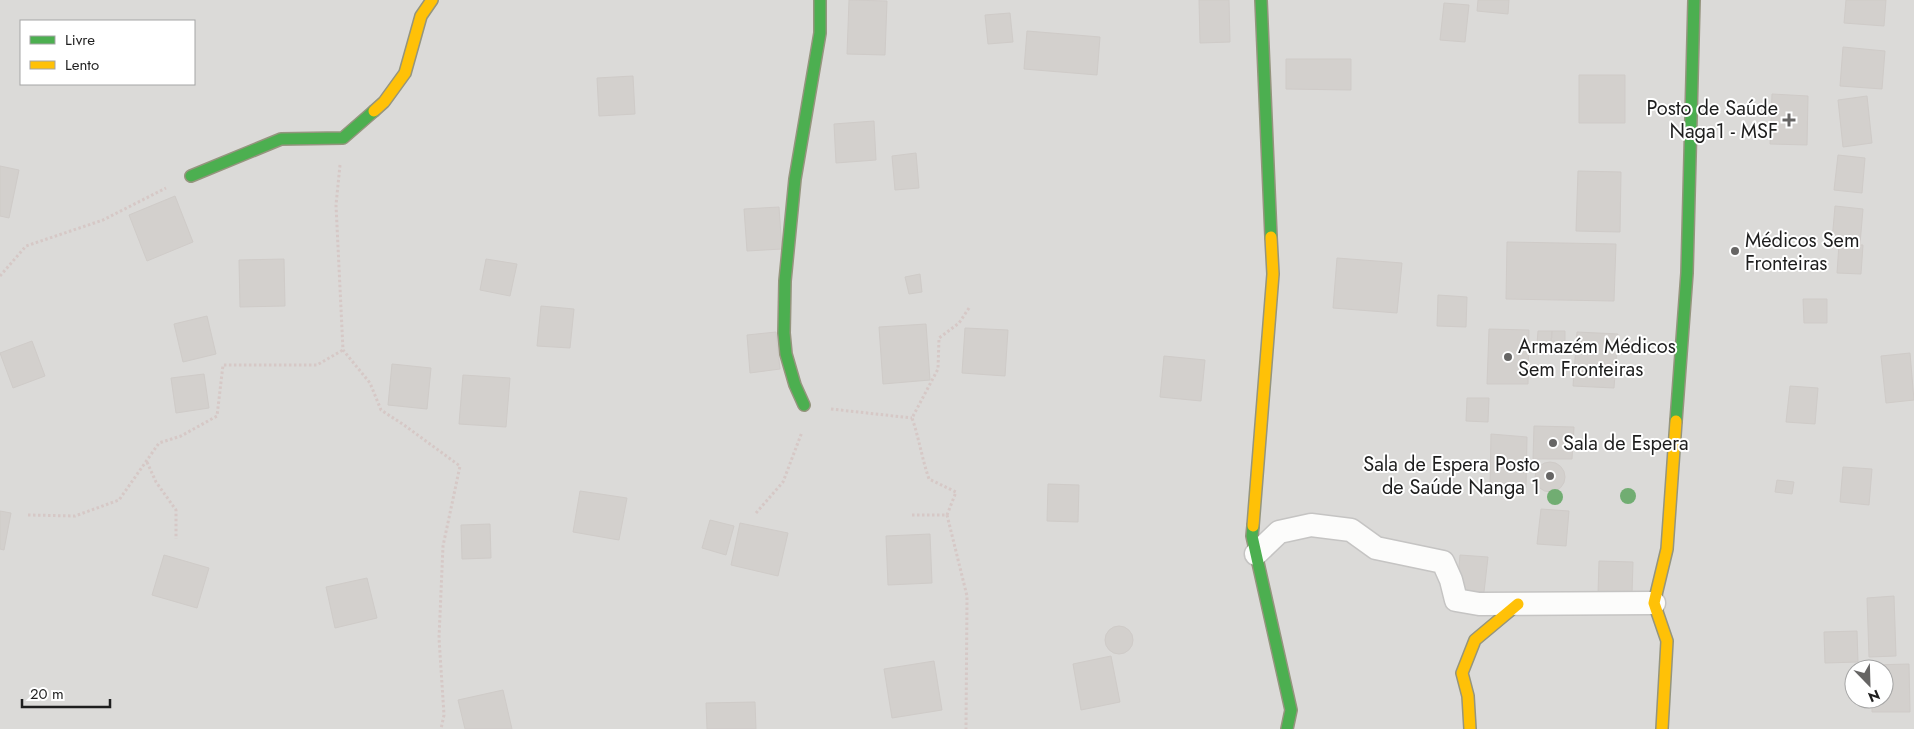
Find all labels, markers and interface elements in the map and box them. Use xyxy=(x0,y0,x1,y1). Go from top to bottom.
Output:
legend xyxy=(20,20,195,85)
text: Livre xyxy=(65,29,95,51)
text: Lento xyxy=(65,54,99,76)
place label: Posto de Saúde Naga1 - MSF xyxy=(1646,94,1778,146)
marker: Posto de Saúde Naga1 - MSF xyxy=(1782,113,1796,127)
place label: Médicos Sem Fronteiras xyxy=(1745,226,1860,278)
marker: Médicos Sem Fronteiras xyxy=(1729,245,1741,257)
place label: Armazém Médicos Sem Fronteiras xyxy=(1518,332,1676,384)
marker: Armazém Médicos Sem Fronteiras xyxy=(1502,351,1514,363)
place label: Sala de Espera xyxy=(1563,429,1689,458)
marker: Sala de Espera xyxy=(1547,437,1559,449)
place label: Sala de Espera Posto de Saúde Nanga 1 xyxy=(1363,450,1540,502)
marker: Sala de Espera Posto de Saúde Nanga 1 xyxy=(1544,470,1556,482)
north arrow xyxy=(1844,659,1894,709)
scale bar xyxy=(22,676,110,708)
text: 20 m xyxy=(30,683,64,705)
text: N xyxy=(1865,685,1883,707)

